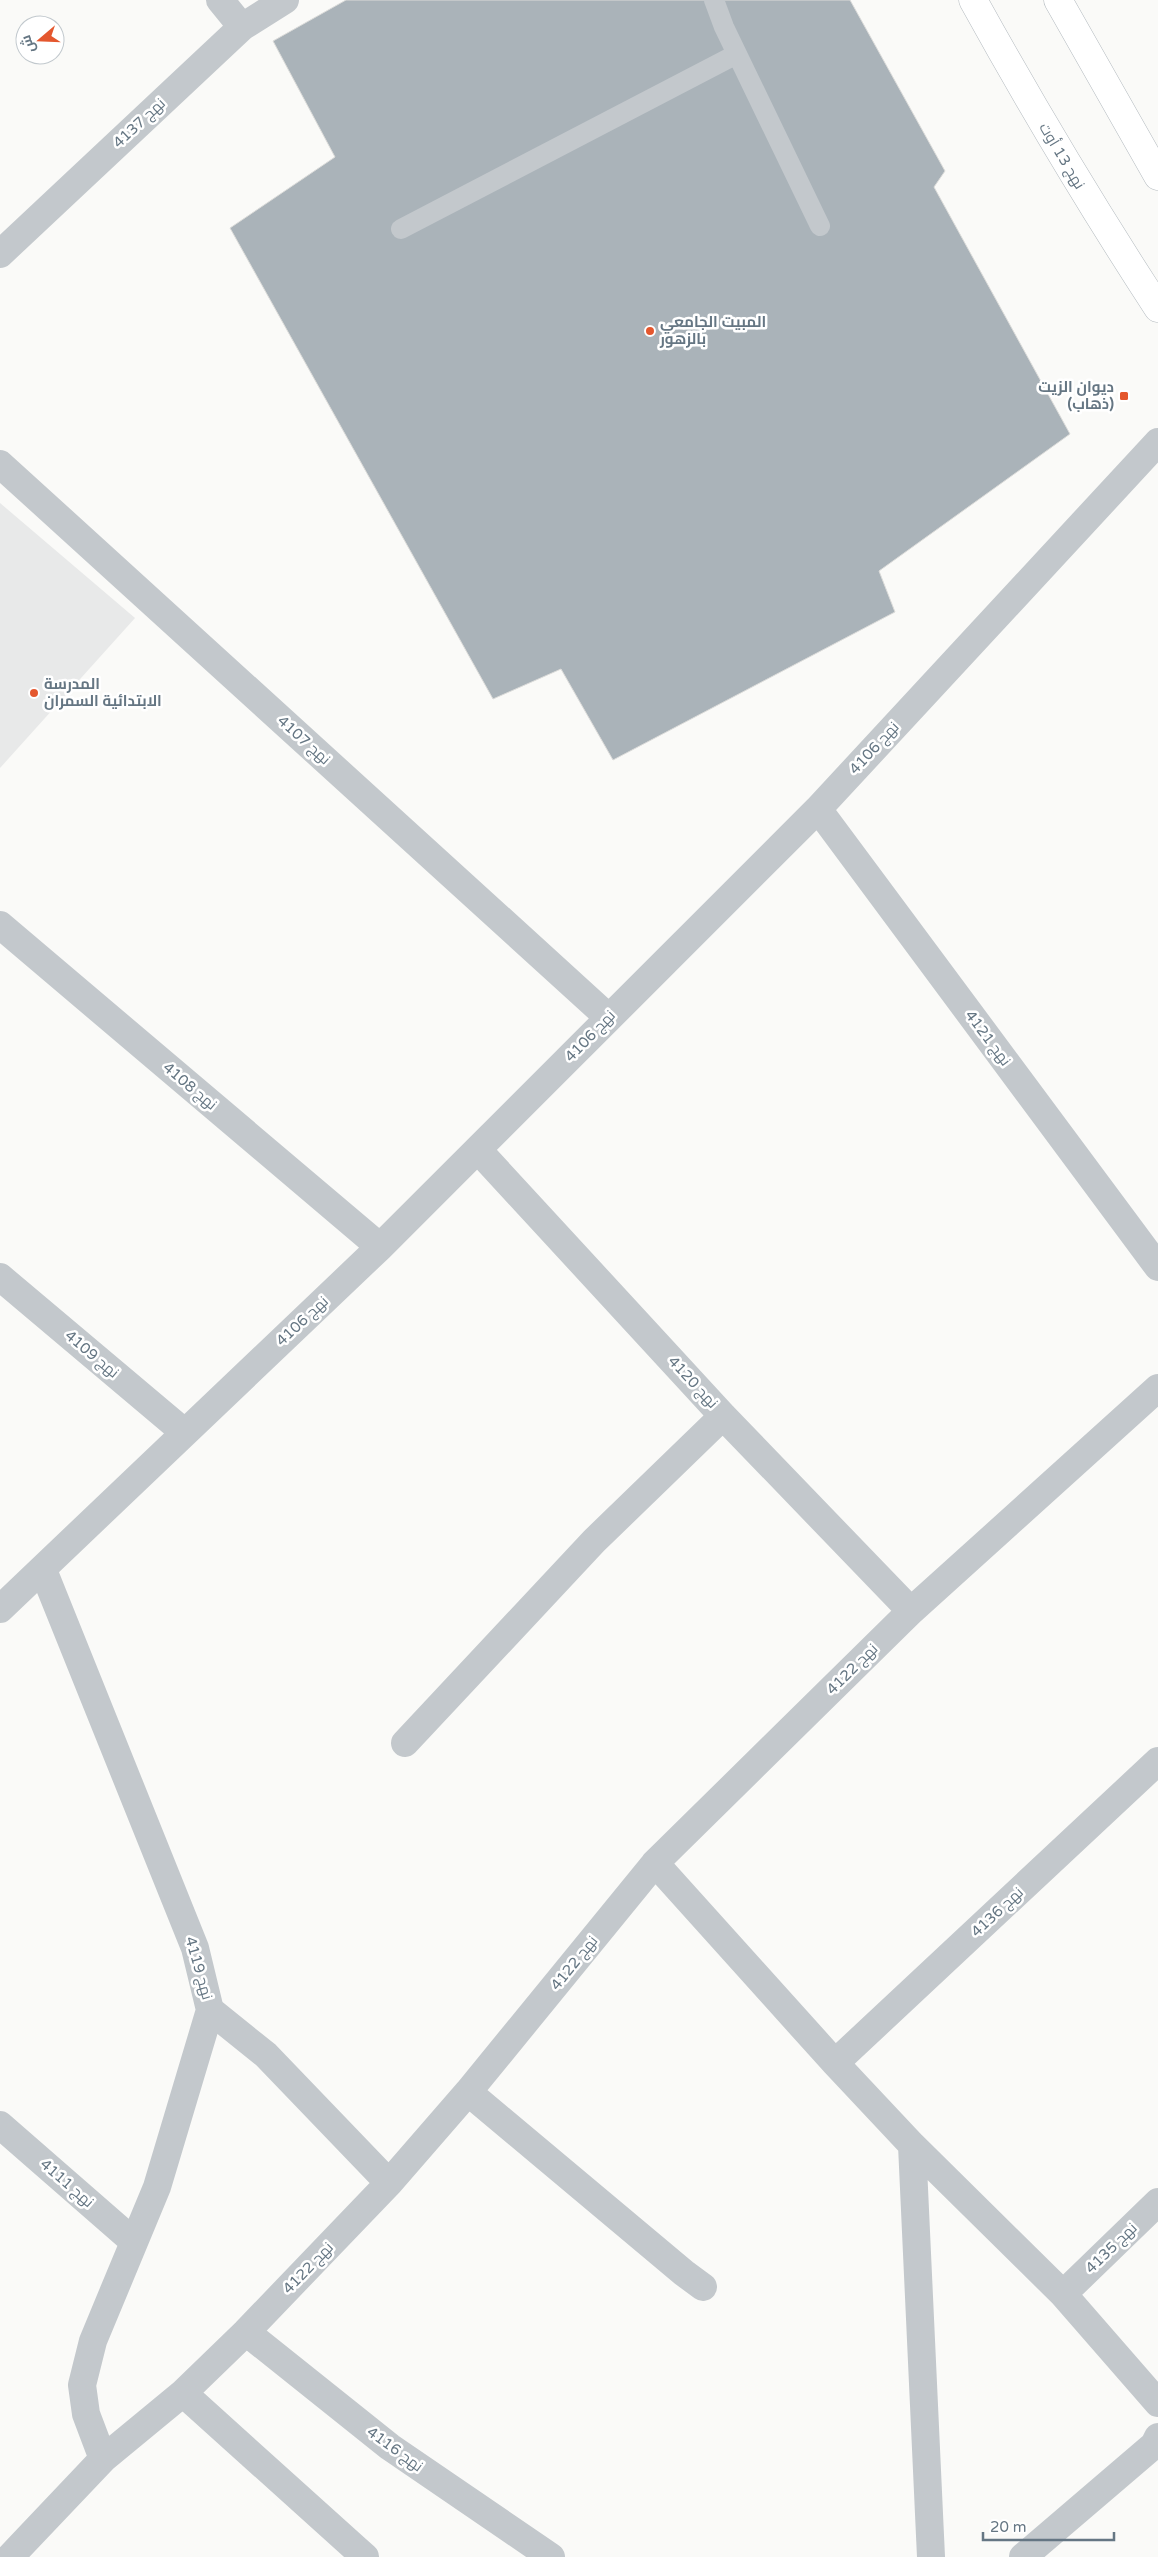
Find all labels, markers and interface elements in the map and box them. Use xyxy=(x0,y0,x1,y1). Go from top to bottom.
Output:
north arrow xyxy=(15,15,65,65)
text: ش xyxy=(17,33,39,55)
street label: نهج 4137 xyxy=(109,94,170,153)
street label: نهج 13 أوت xyxy=(1034,119,1090,193)
place label: المبيت الجامعي بالزهور xyxy=(659,313,766,348)
marker: المبيت الجامعي بالزهور xyxy=(644,325,656,337)
place label: ديوان الزيت (ذهاب) xyxy=(1038,378,1114,413)
marker: ديوان الزيت (ذهاب) xyxy=(1118,390,1130,402)
place label: المدرسة الابتدائية السمران xyxy=(44,675,162,710)
marker: المدرسة الابتدائية السمران xyxy=(28,687,40,699)
street label: نهج 4107 xyxy=(273,712,334,770)
street label: نهج 4106 xyxy=(845,718,904,779)
street label: نهج 4106 xyxy=(561,1006,620,1067)
street label: نهج 4121 xyxy=(960,1007,1015,1071)
street label: نهج 4108 xyxy=(158,1058,221,1115)
street label: نهج 4106 xyxy=(272,1292,333,1351)
street label: نهج 4109 xyxy=(60,1326,123,1383)
street label: نهج 4120 xyxy=(663,1352,722,1413)
street label: نهج 4122 xyxy=(823,1640,883,1700)
street label: نهج 4136 xyxy=(967,1883,1028,1942)
street label: نهج 4122 xyxy=(547,1932,603,1995)
street label: نهج 4119 xyxy=(179,1934,217,2002)
street label: نهج 4111 xyxy=(35,2155,97,2213)
street label: نهج 4135 xyxy=(1081,2219,1142,2278)
street label: نهج 4122 xyxy=(279,2238,338,2299)
street label: نهج 4116 xyxy=(362,2423,427,2477)
scale bar xyxy=(983,2510,1114,2542)
text: 20 m xyxy=(990,2518,1027,2536)

